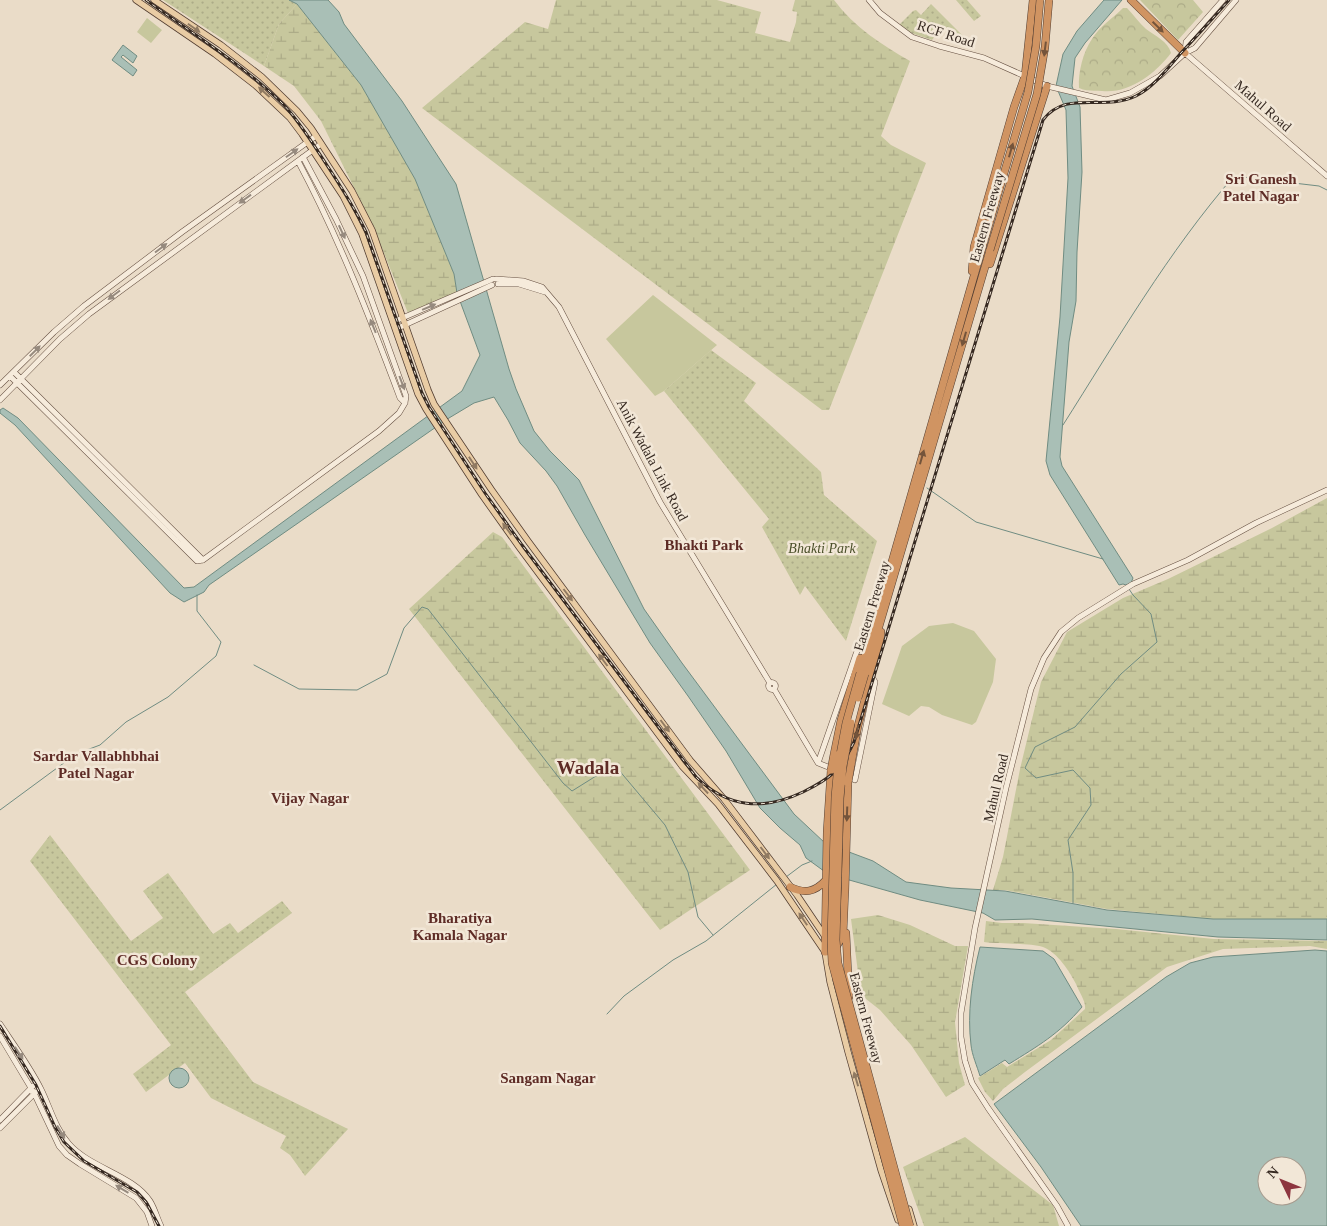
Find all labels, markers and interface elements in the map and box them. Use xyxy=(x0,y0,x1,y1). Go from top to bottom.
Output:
street label: RCF Road xyxy=(915,18,977,50)
one-way arrow xyxy=(1152,20,1164,32)
one-way arrow xyxy=(187,23,201,33)
one-way arrow xyxy=(1040,41,1048,57)
street label: Mahul Road xyxy=(1232,78,1294,134)
one-way arrow xyxy=(257,87,270,98)
one-way arrow xyxy=(1007,143,1015,158)
one-way arrow xyxy=(285,148,299,158)
street label: Eastern Freeway xyxy=(967,170,1007,264)
district label: Sri Ganesh Patel Nagar xyxy=(1223,171,1299,204)
one-way arrow xyxy=(238,194,252,204)
one-way arrow xyxy=(338,225,346,239)
one-way arrow xyxy=(154,243,167,254)
one-way arrow xyxy=(107,290,121,300)
one-way arrow xyxy=(422,303,436,311)
one-way arrow xyxy=(368,319,376,333)
one-way arrow xyxy=(960,331,968,346)
one-way arrow xyxy=(28,345,40,357)
one-way arrow xyxy=(399,375,406,390)
street label: Anik Wadala Link Road xyxy=(613,396,691,524)
one-way arrow xyxy=(918,449,926,464)
one-way arrow xyxy=(469,457,478,470)
one-way arrow xyxy=(502,523,512,536)
district label: Bhakti Park xyxy=(665,537,744,553)
park label: Bhakti Park xyxy=(788,541,856,556)
street label: Eastern Freeway xyxy=(851,559,893,653)
one-way arrow xyxy=(563,588,573,602)
one-way arrow xyxy=(598,654,609,667)
one-way arrow xyxy=(660,719,670,733)
one-way arrow xyxy=(852,724,860,740)
district label: Sardar Vallabhbhai Patel Nagar xyxy=(33,748,159,781)
street label: Mahul Road xyxy=(981,752,1011,824)
district label: Wadala xyxy=(557,757,620,778)
one-way arrow xyxy=(697,783,709,795)
district label: Vijay Nagar xyxy=(271,790,349,806)
one-way arrow xyxy=(843,806,851,822)
one-way arrow xyxy=(760,847,770,860)
district label: Bharatiya Kamala Nagar xyxy=(413,910,508,943)
one-way arrow xyxy=(799,912,808,926)
district label: CGS Colony xyxy=(117,952,198,968)
street label: Eastern Freeway xyxy=(847,971,885,1065)
one-way arrow xyxy=(14,1047,24,1060)
district label: Sangam Nagar xyxy=(500,1070,596,1086)
one-way arrow xyxy=(851,1071,859,1086)
one-way arrow xyxy=(57,1126,66,1139)
north arrow xyxy=(1257,1156,1307,1206)
text: N xyxy=(1264,1164,1282,1181)
one-way arrow xyxy=(116,1185,129,1194)

